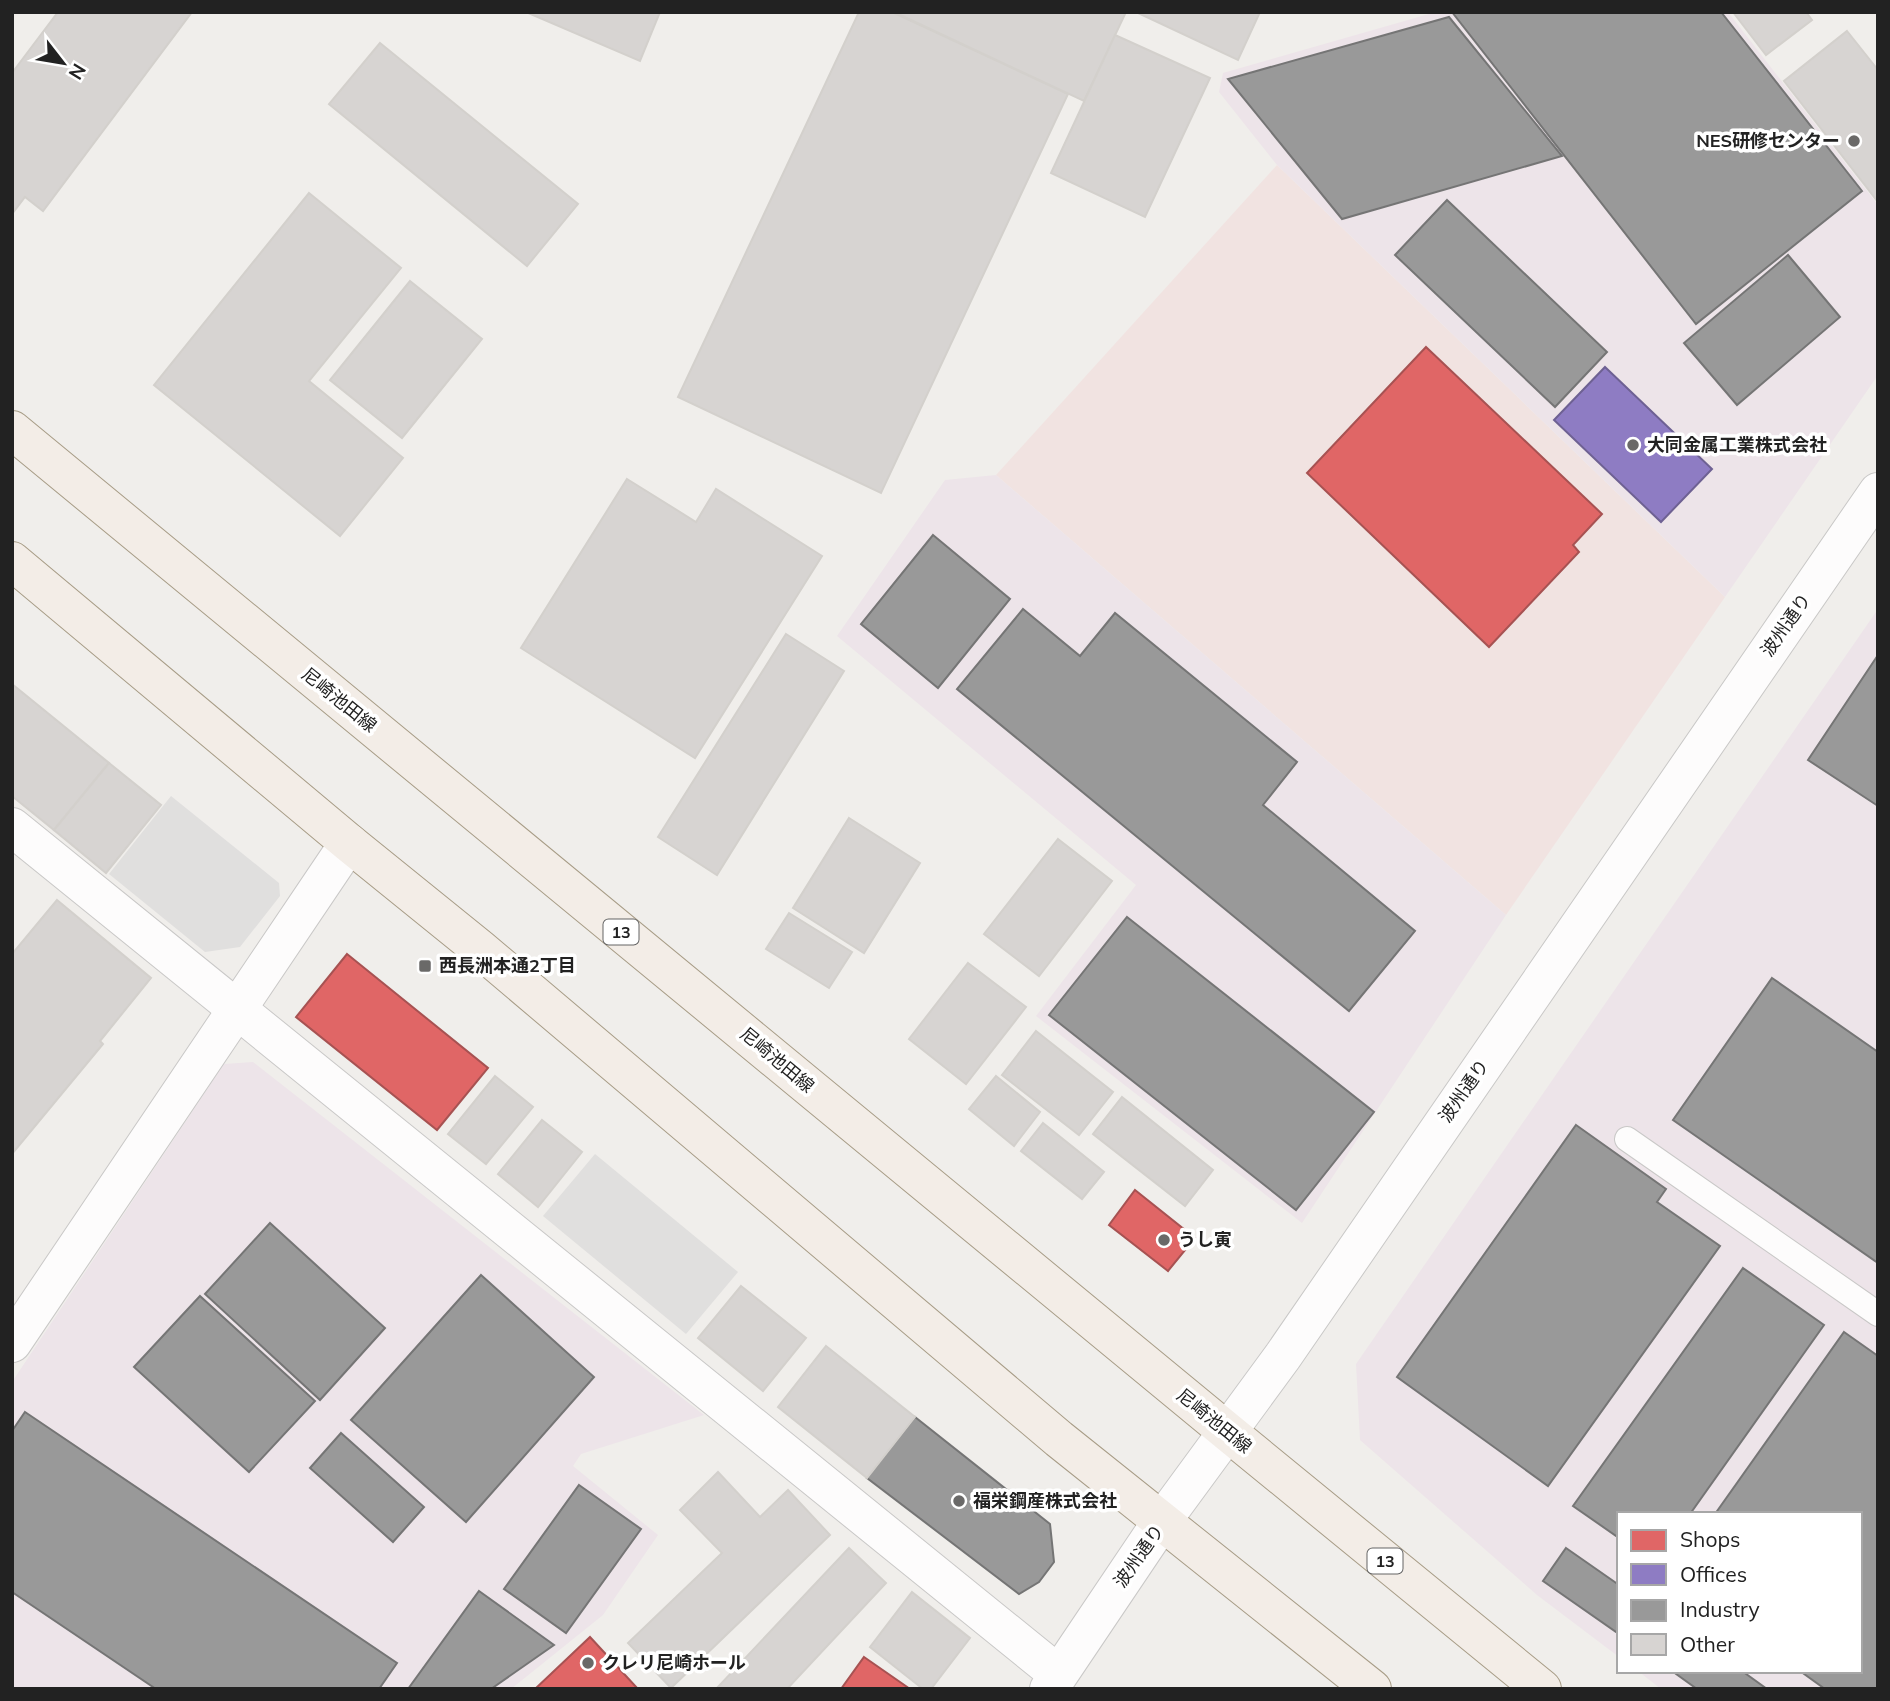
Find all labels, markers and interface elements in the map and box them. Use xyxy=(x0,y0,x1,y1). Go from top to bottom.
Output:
north arrow xyxy=(28,28,98,98)
text: N xyxy=(64,59,92,84)
place label: NES研修センター xyxy=(1696,129,1840,152)
marker: NES研修センター xyxy=(1846,133,1862,149)
place label: 大同金属工業株式会社 xyxy=(1647,433,1827,456)
marker: 大同金属工業株式会社 xyxy=(1625,437,1641,453)
street label: 波州通り xyxy=(1756,589,1816,661)
street label: 尼崎池田線 xyxy=(297,662,382,737)
road number: 13 xyxy=(604,920,638,944)
place label: 西長洲本通2丁目 xyxy=(439,954,576,977)
marker: 西長洲本通2丁目 xyxy=(417,958,433,974)
street label: 尼崎池田線 xyxy=(735,1022,819,1097)
street label: 波州通り xyxy=(1434,1055,1494,1127)
place label: うし寅 xyxy=(1178,1228,1232,1251)
marker: うし寅 xyxy=(1156,1232,1172,1248)
street label: 尼崎池田線 xyxy=(1172,1383,1257,1458)
place label: 福栄鋼産株式会社 xyxy=(973,1489,1117,1512)
marker: 福栄鋼産株式会社 xyxy=(951,1493,967,1509)
legend xyxy=(1617,1512,1862,1673)
street label: 波州通り xyxy=(1109,1520,1169,1592)
text: Shops xyxy=(1680,1526,1740,1552)
road number: 13 xyxy=(1368,1548,1402,1574)
text: Offices xyxy=(1680,1561,1747,1587)
text: Industry xyxy=(1680,1596,1760,1622)
text: Other xyxy=(1680,1631,1735,1657)
place label: クレリ尼崎ホール xyxy=(602,1651,746,1674)
marker: クレリ尼崎ホール xyxy=(580,1655,596,1671)

